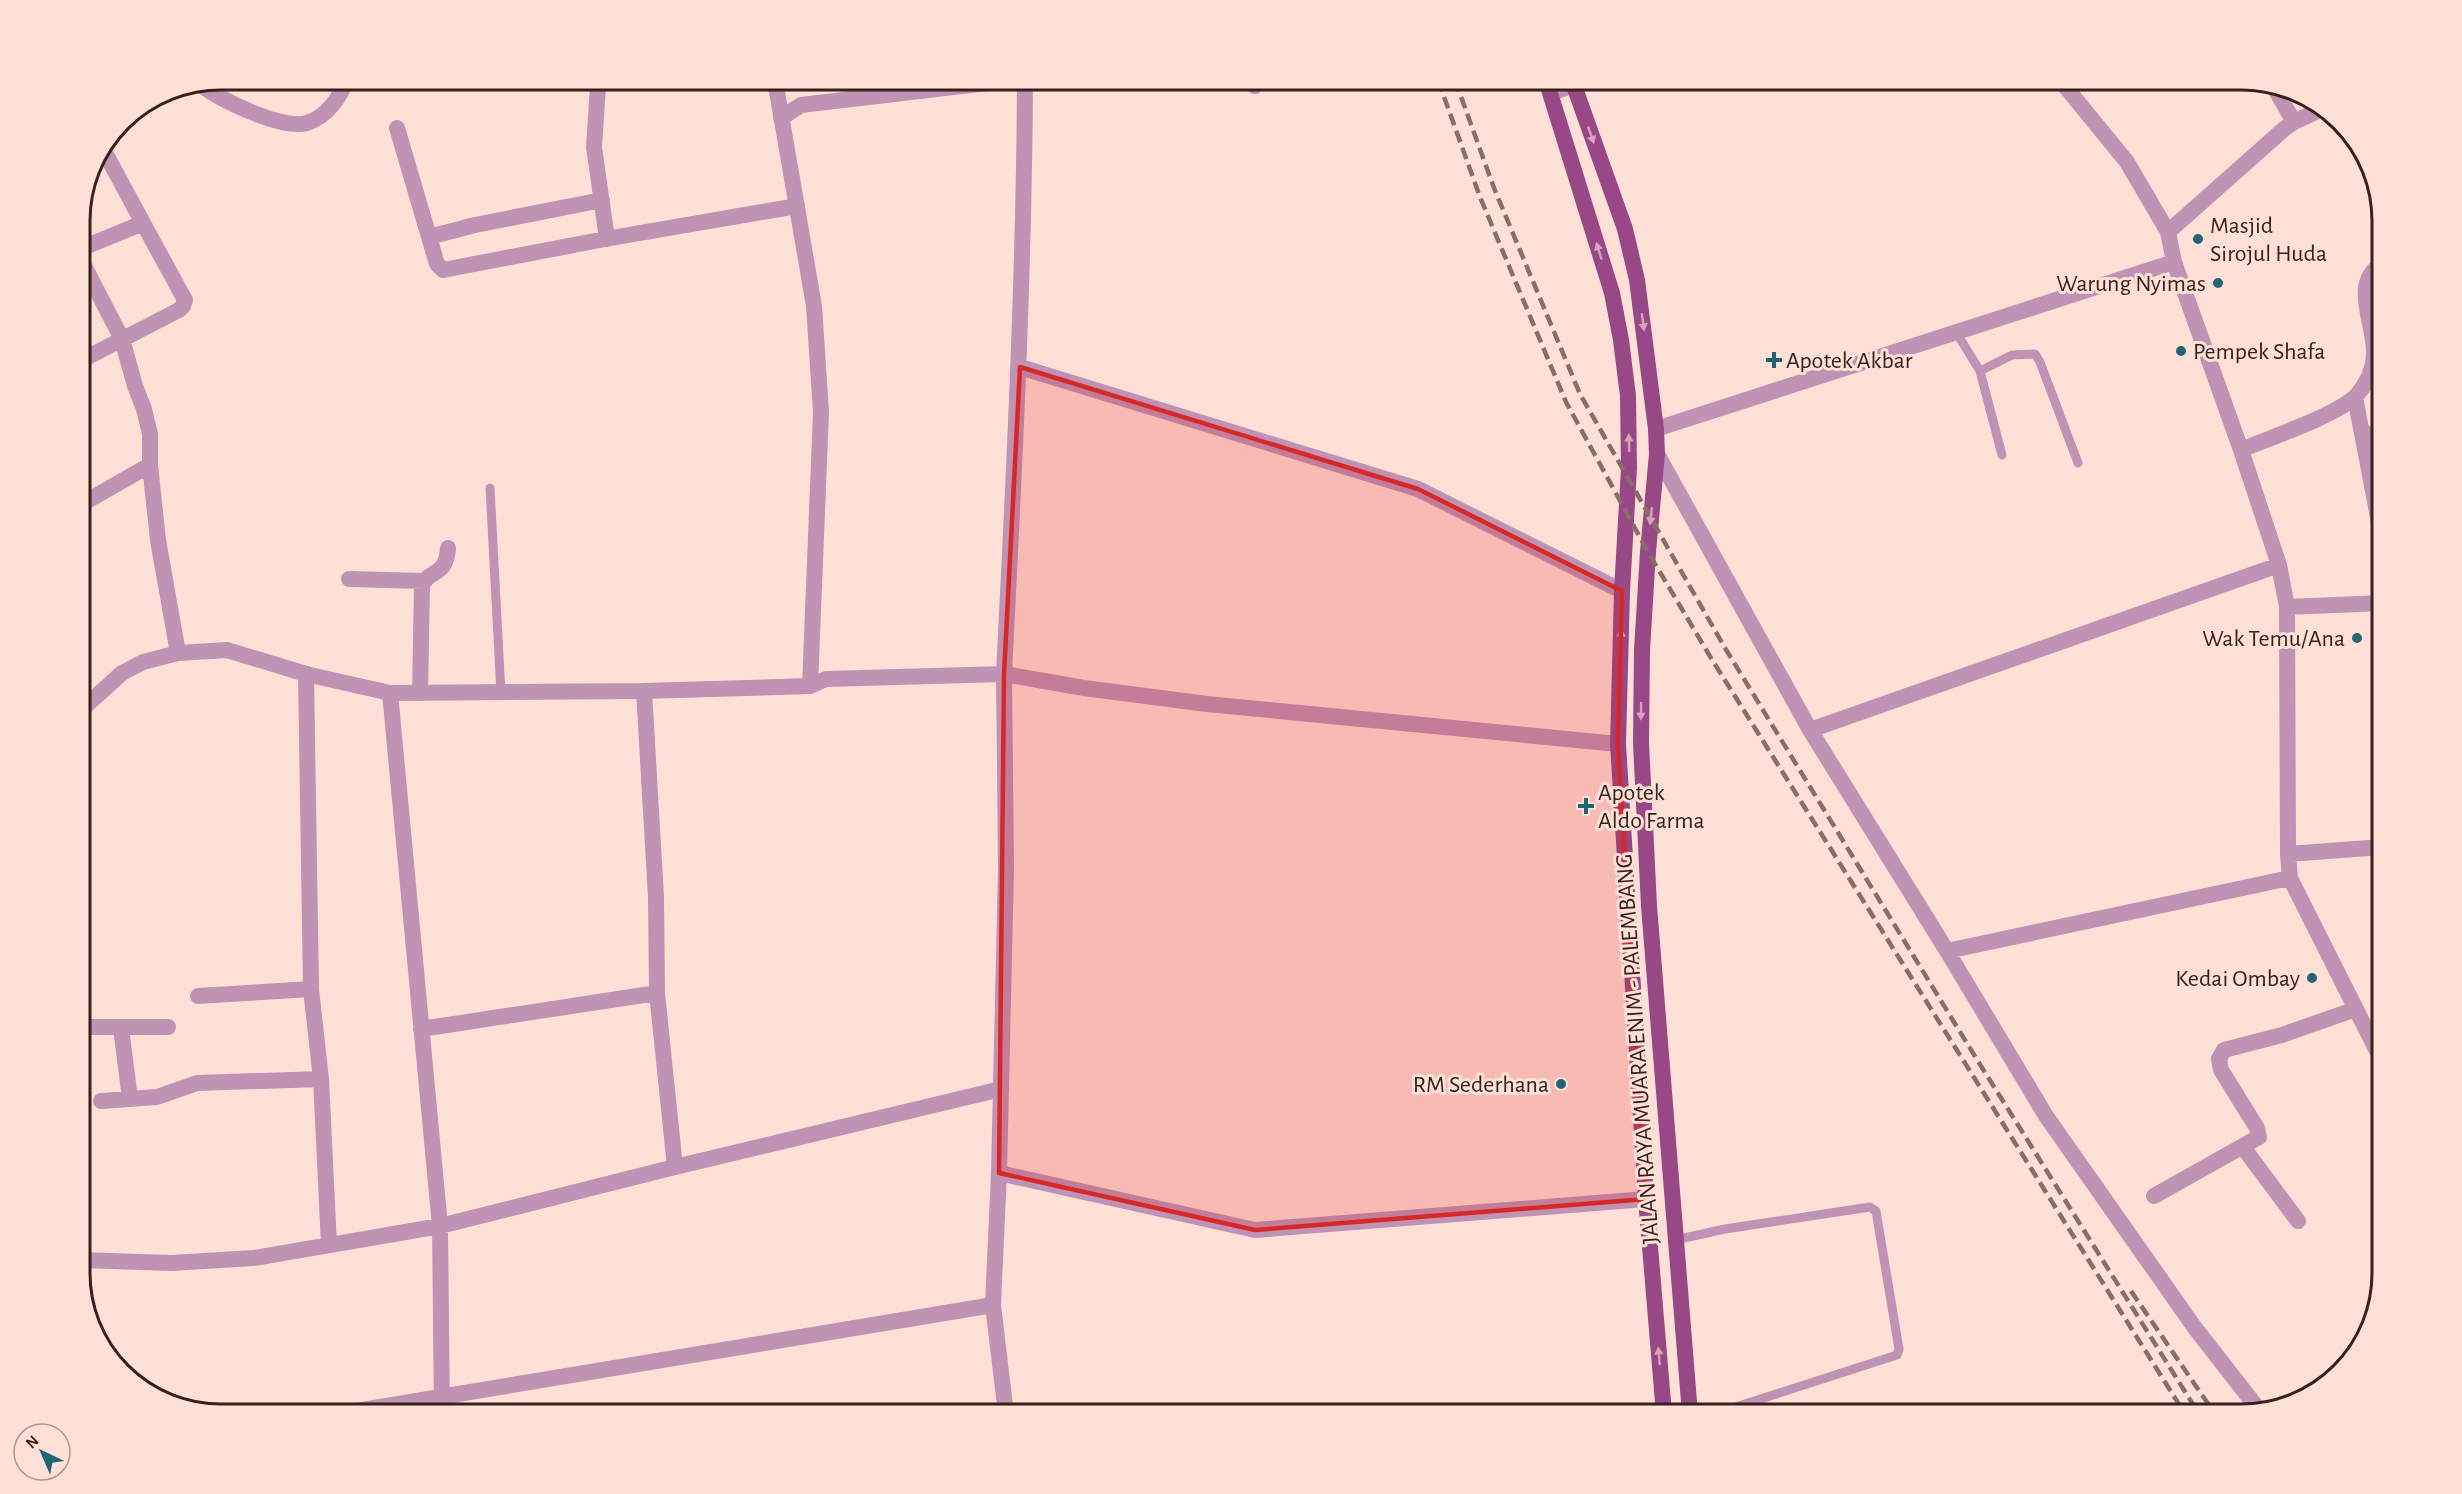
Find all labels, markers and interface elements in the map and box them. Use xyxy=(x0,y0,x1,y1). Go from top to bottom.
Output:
one-way arrow xyxy=(1587,126,1597,144)
place label: Masjid Sirojul Huda xyxy=(2210,214,2327,266)
marker: Masjid Sirojul Huda xyxy=(2191,232,2205,246)
one-way arrow xyxy=(1594,242,1603,260)
place label: Warung Nyimas xyxy=(2056,272,2206,296)
marker: Warung Nyimas xyxy=(2211,276,2225,290)
one-way arrow xyxy=(1638,313,1647,332)
place label: Pempek Shafa xyxy=(2193,340,2325,364)
marker: Pempek Shafa xyxy=(2174,344,2188,358)
place label: Apotek Akbar xyxy=(1786,349,1913,373)
marker: Apotek Akbar xyxy=(1767,353,1781,367)
one-way arrow xyxy=(1624,433,1633,452)
one-way arrow xyxy=(1646,506,1656,525)
place label: Wak Temu/Ana xyxy=(2202,627,2345,651)
one-way arrow xyxy=(1616,628,1625,647)
marker: Wak Temu/Ana xyxy=(2350,631,2364,645)
one-way arrow xyxy=(1636,701,1646,720)
place label: Apotek Aldo Farma xyxy=(1598,781,1705,833)
marker: Apotek Aldo Farma xyxy=(1579,799,1593,813)
street label: JALAN RAYA MUARA ENIM - PALEMBANG xyxy=(1612,853,1664,1245)
place label: Kedai Ombay xyxy=(2175,967,2300,991)
marker: Kedai Ombay xyxy=(2305,971,2319,985)
place label: RM Sederhana xyxy=(1413,1073,1549,1097)
marker: RM Sederhana xyxy=(1554,1077,1568,1091)
one-way arrow xyxy=(1654,1347,1664,1366)
north arrow xyxy=(12,1422,72,1482)
text: N xyxy=(23,1432,42,1452)

